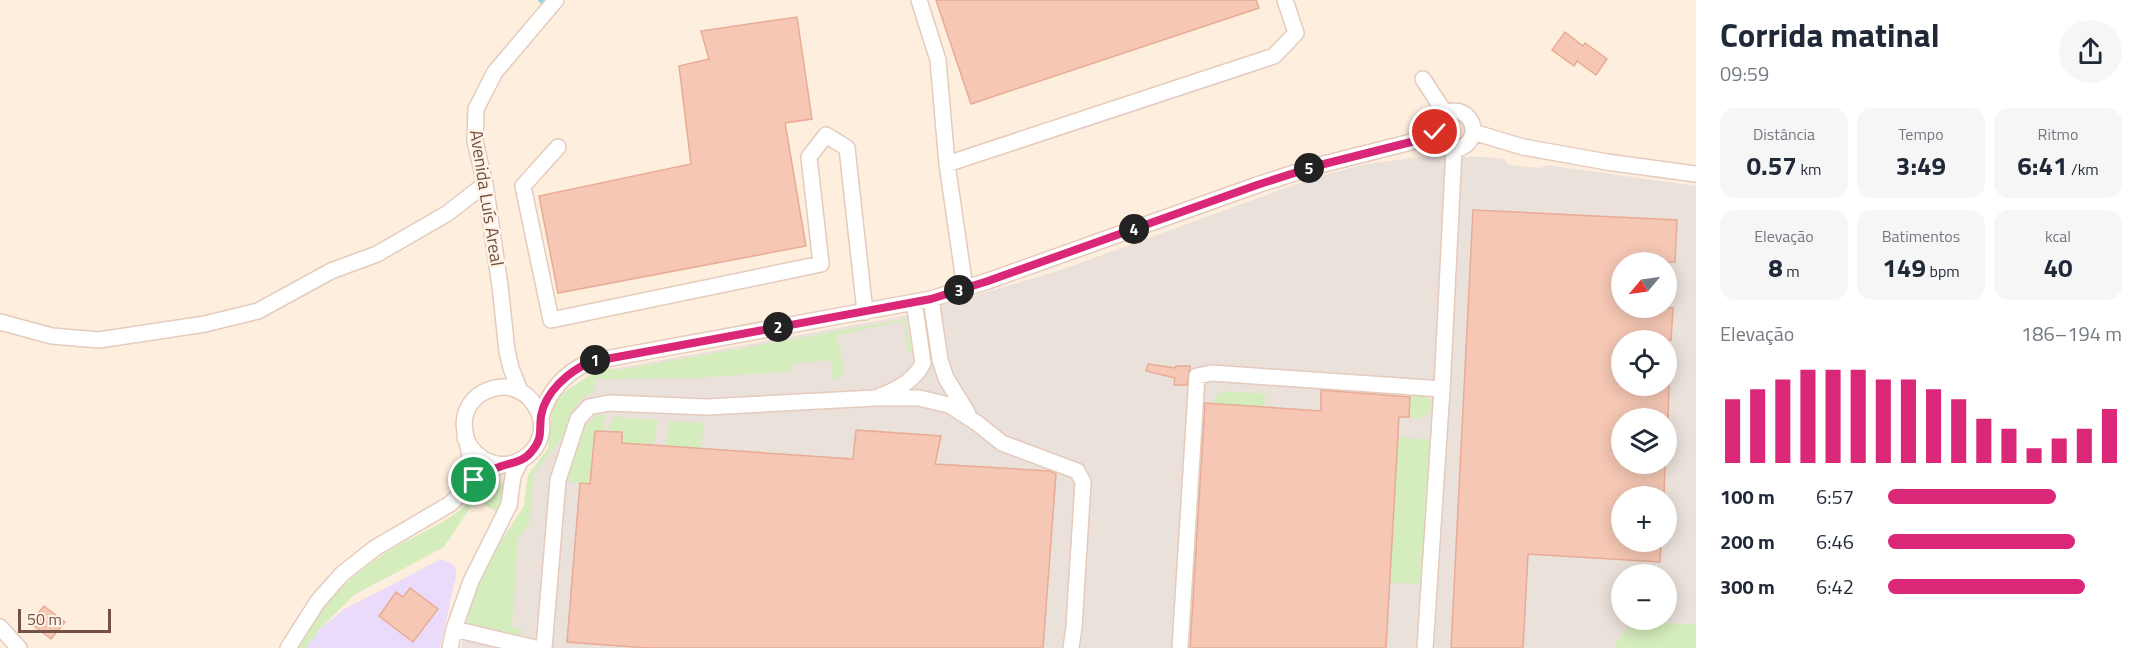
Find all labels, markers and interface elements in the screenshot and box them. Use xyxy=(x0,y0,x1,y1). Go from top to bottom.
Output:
text: Corrida matinal xyxy=(1720,10,1940,60)
button: share xyxy=(2059,20,2122,83)
text: 09:59 xyxy=(1720,58,1769,89)
pin xyxy=(1409,106,1460,157)
icon: check xyxy=(1418,115,1451,148)
text: Distância xyxy=(1753,122,1815,146)
text: Tempo xyxy=(1898,122,1944,146)
text: Ritmo xyxy=(2038,122,2078,146)
street label: Avenida Luís Areal xyxy=(463,128,511,268)
text: 0.57 xyxy=(1747,146,1797,185)
text: 3:49 xyxy=(1896,146,1946,185)
text: 6:41 xyxy=(2017,146,2068,185)
pin: 5 xyxy=(1294,153,1324,183)
text: 5 xyxy=(1305,156,1313,180)
text: km xyxy=(1797,157,1821,181)
text: /km xyxy=(2068,157,2099,181)
pin: 4 xyxy=(1119,214,1149,244)
text: 4 xyxy=(1130,217,1138,241)
text: Elevação xyxy=(1754,224,1814,248)
text: Batimentos xyxy=(1882,224,1960,248)
text: kcal xyxy=(2045,224,2071,248)
text: 8 xyxy=(1768,248,1783,287)
text: 149 xyxy=(1882,248,1926,287)
text: 40 xyxy=(2043,248,2073,287)
north arrow xyxy=(1611,252,1677,318)
map controls xyxy=(1611,252,1677,630)
text: m xyxy=(1783,259,1800,283)
text: bpm xyxy=(1926,259,1960,283)
pin: 3 xyxy=(944,275,974,305)
text: 3 xyxy=(955,278,963,302)
pin: 2 xyxy=(763,312,793,342)
text: 2 xyxy=(774,315,782,339)
text: Elevação xyxy=(1720,318,1794,349)
text: 186–194 m xyxy=(2021,318,2122,349)
button: locate xyxy=(1611,330,1677,396)
pin: 1 xyxy=(580,345,610,375)
text: 1 xyxy=(591,348,599,372)
button: layers xyxy=(1611,408,1677,474)
pin xyxy=(448,454,499,505)
icon: arrive xyxy=(457,463,490,496)
text: 100 m xyxy=(1720,481,1775,512)
text: 6:57 xyxy=(1816,481,1854,512)
button: + xyxy=(1611,486,1677,552)
text: 200 m xyxy=(1720,526,1775,557)
text: 6:46 xyxy=(1816,526,1854,557)
button: − xyxy=(1611,564,1677,630)
text: 300 m xyxy=(1720,571,1775,602)
text: 6:42 xyxy=(1816,571,1854,602)
scale bar xyxy=(18,606,111,634)
text: 50 m xyxy=(27,607,62,631)

